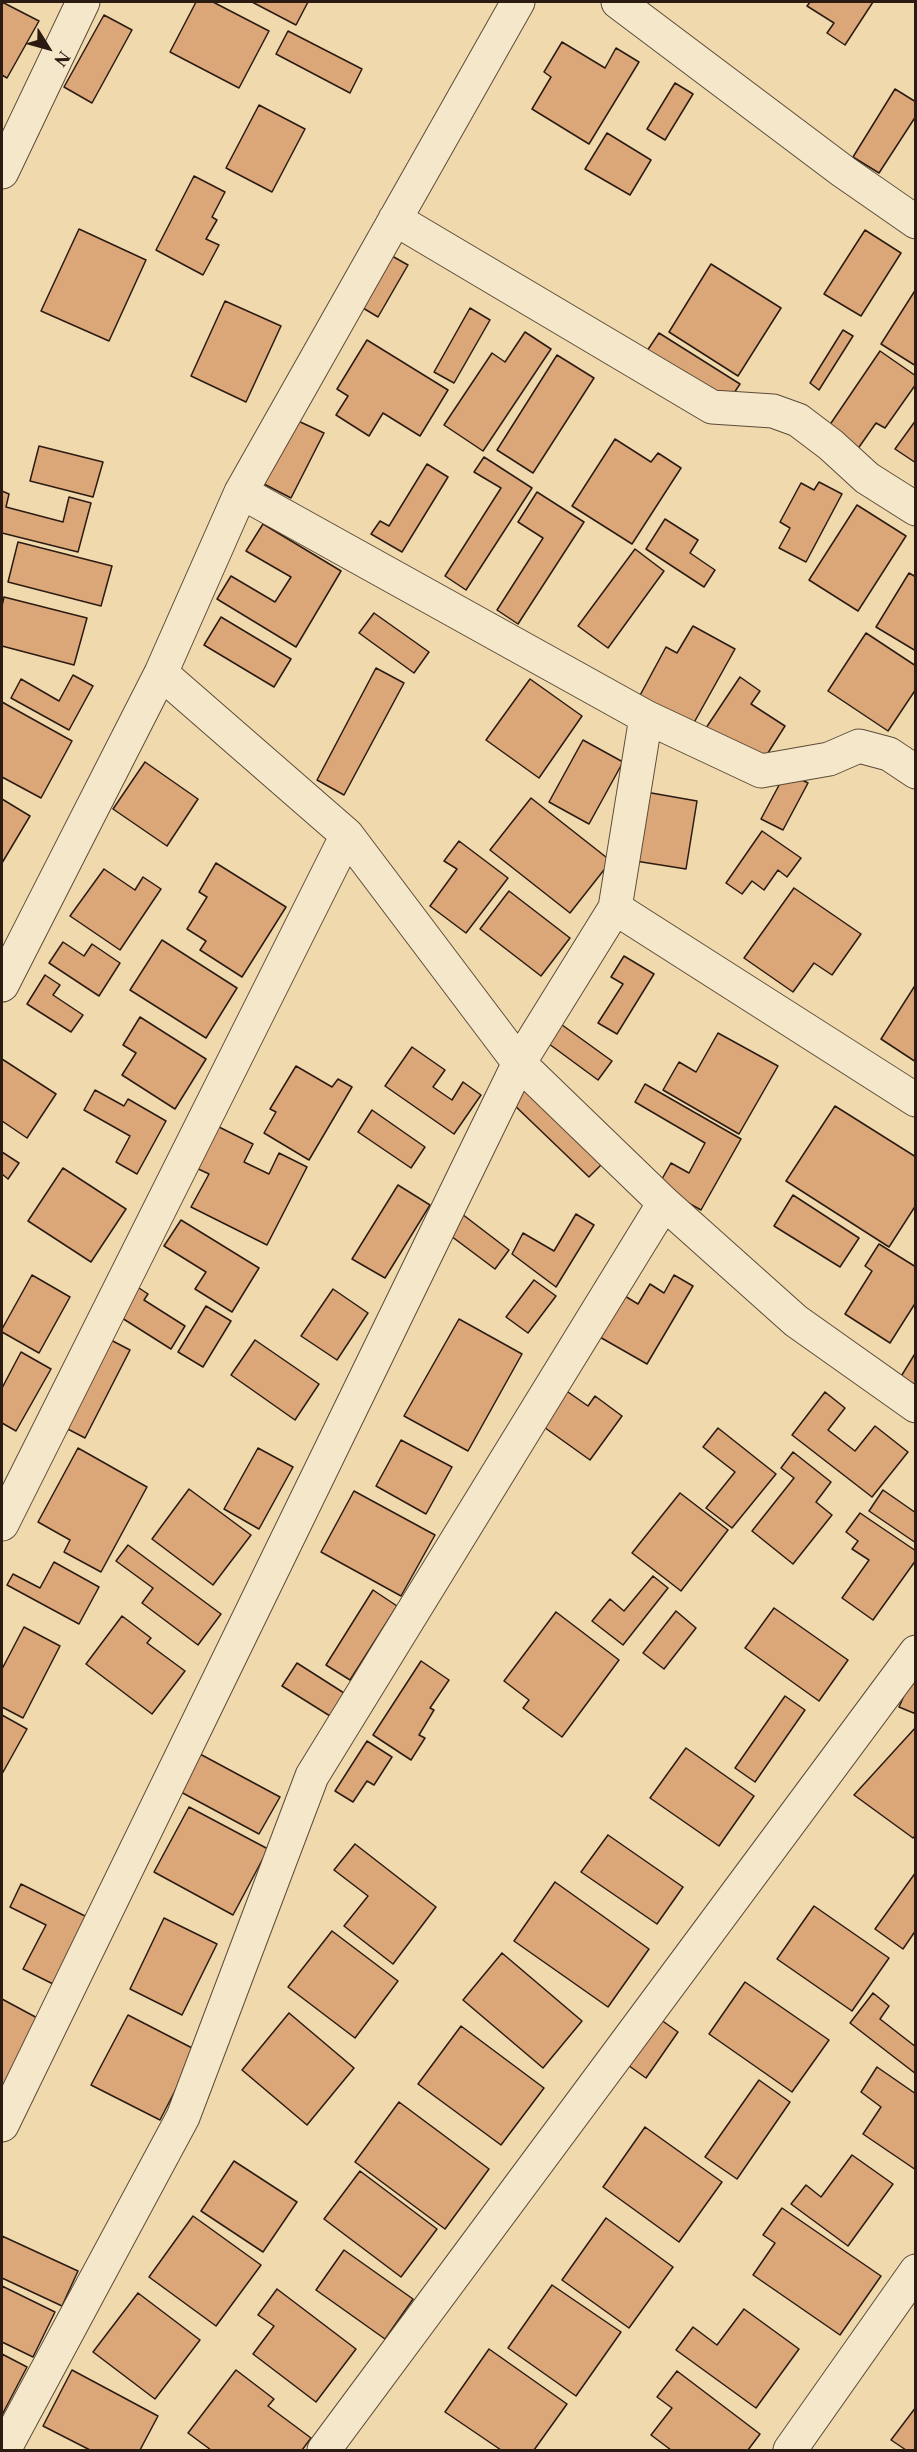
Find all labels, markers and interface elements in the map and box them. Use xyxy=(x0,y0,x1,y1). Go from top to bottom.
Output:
north arrow xyxy=(18,18,78,78)
text: N xyxy=(50,47,75,70)

